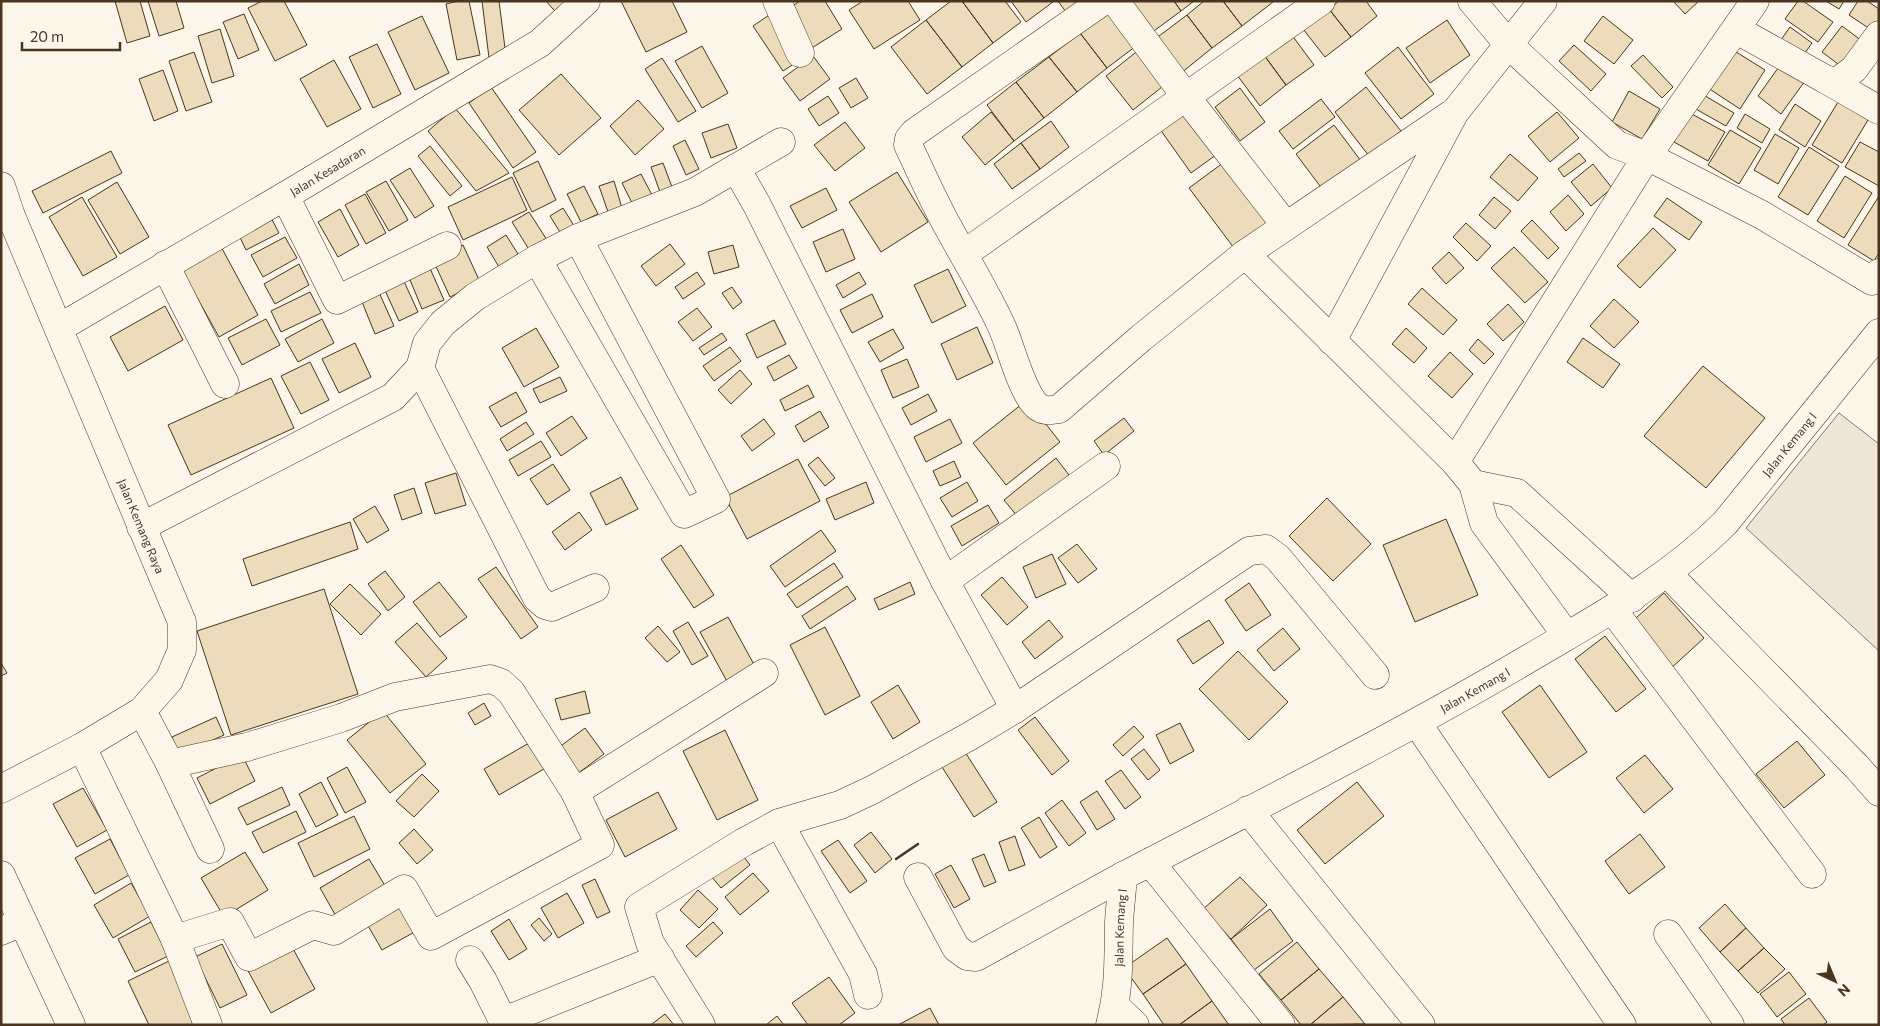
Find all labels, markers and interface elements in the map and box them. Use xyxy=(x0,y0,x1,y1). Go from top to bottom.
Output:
scale bar xyxy=(22,20,120,52)
text: 20 m xyxy=(30,27,64,45)
street label: Jalan Kesadaran xyxy=(287,143,367,199)
street label: Jalan Kemang I xyxy=(1759,409,1819,480)
street label: Jalan Kemang Raya xyxy=(115,477,168,575)
street label: Jalan Kemang I xyxy=(1437,664,1512,716)
street label: Jalan Kemang I xyxy=(1111,888,1129,967)
north arrow xyxy=(1810,956,1860,1006)
text: N xyxy=(1835,981,1854,1000)

